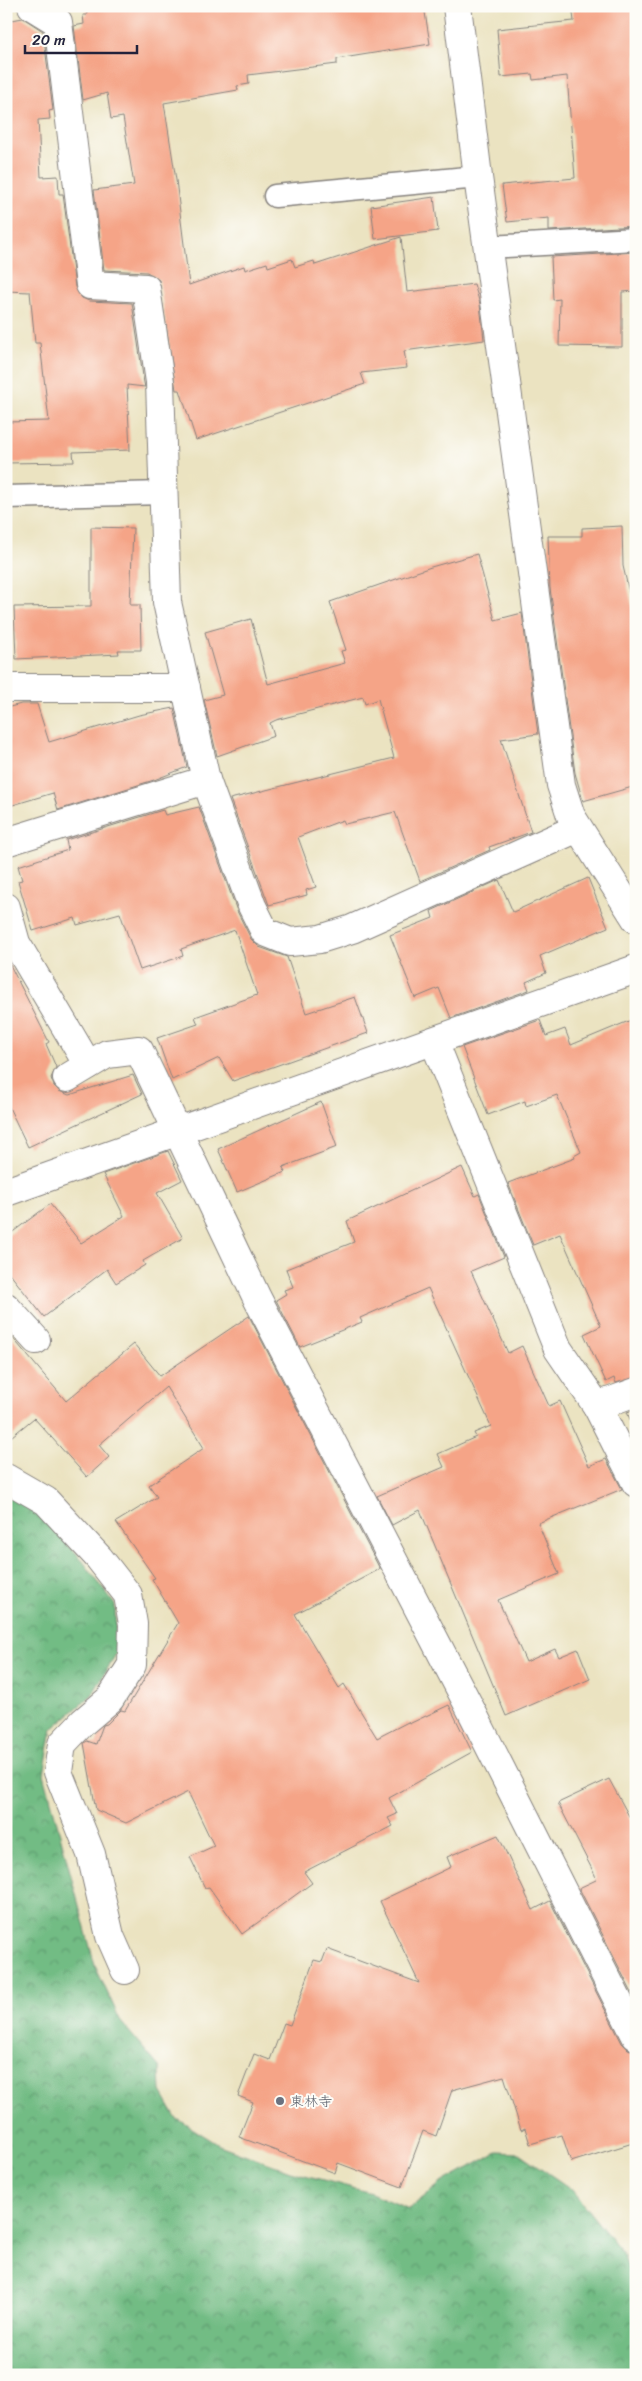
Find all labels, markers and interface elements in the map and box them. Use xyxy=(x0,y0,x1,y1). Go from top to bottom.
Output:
scale bar xyxy=(25,22,138,54)
text: 20 m xyxy=(32,27,66,53)
place label: 東林寺 xyxy=(290,2089,332,2114)
marker: 東林寺 xyxy=(274,2095,286,2107)

